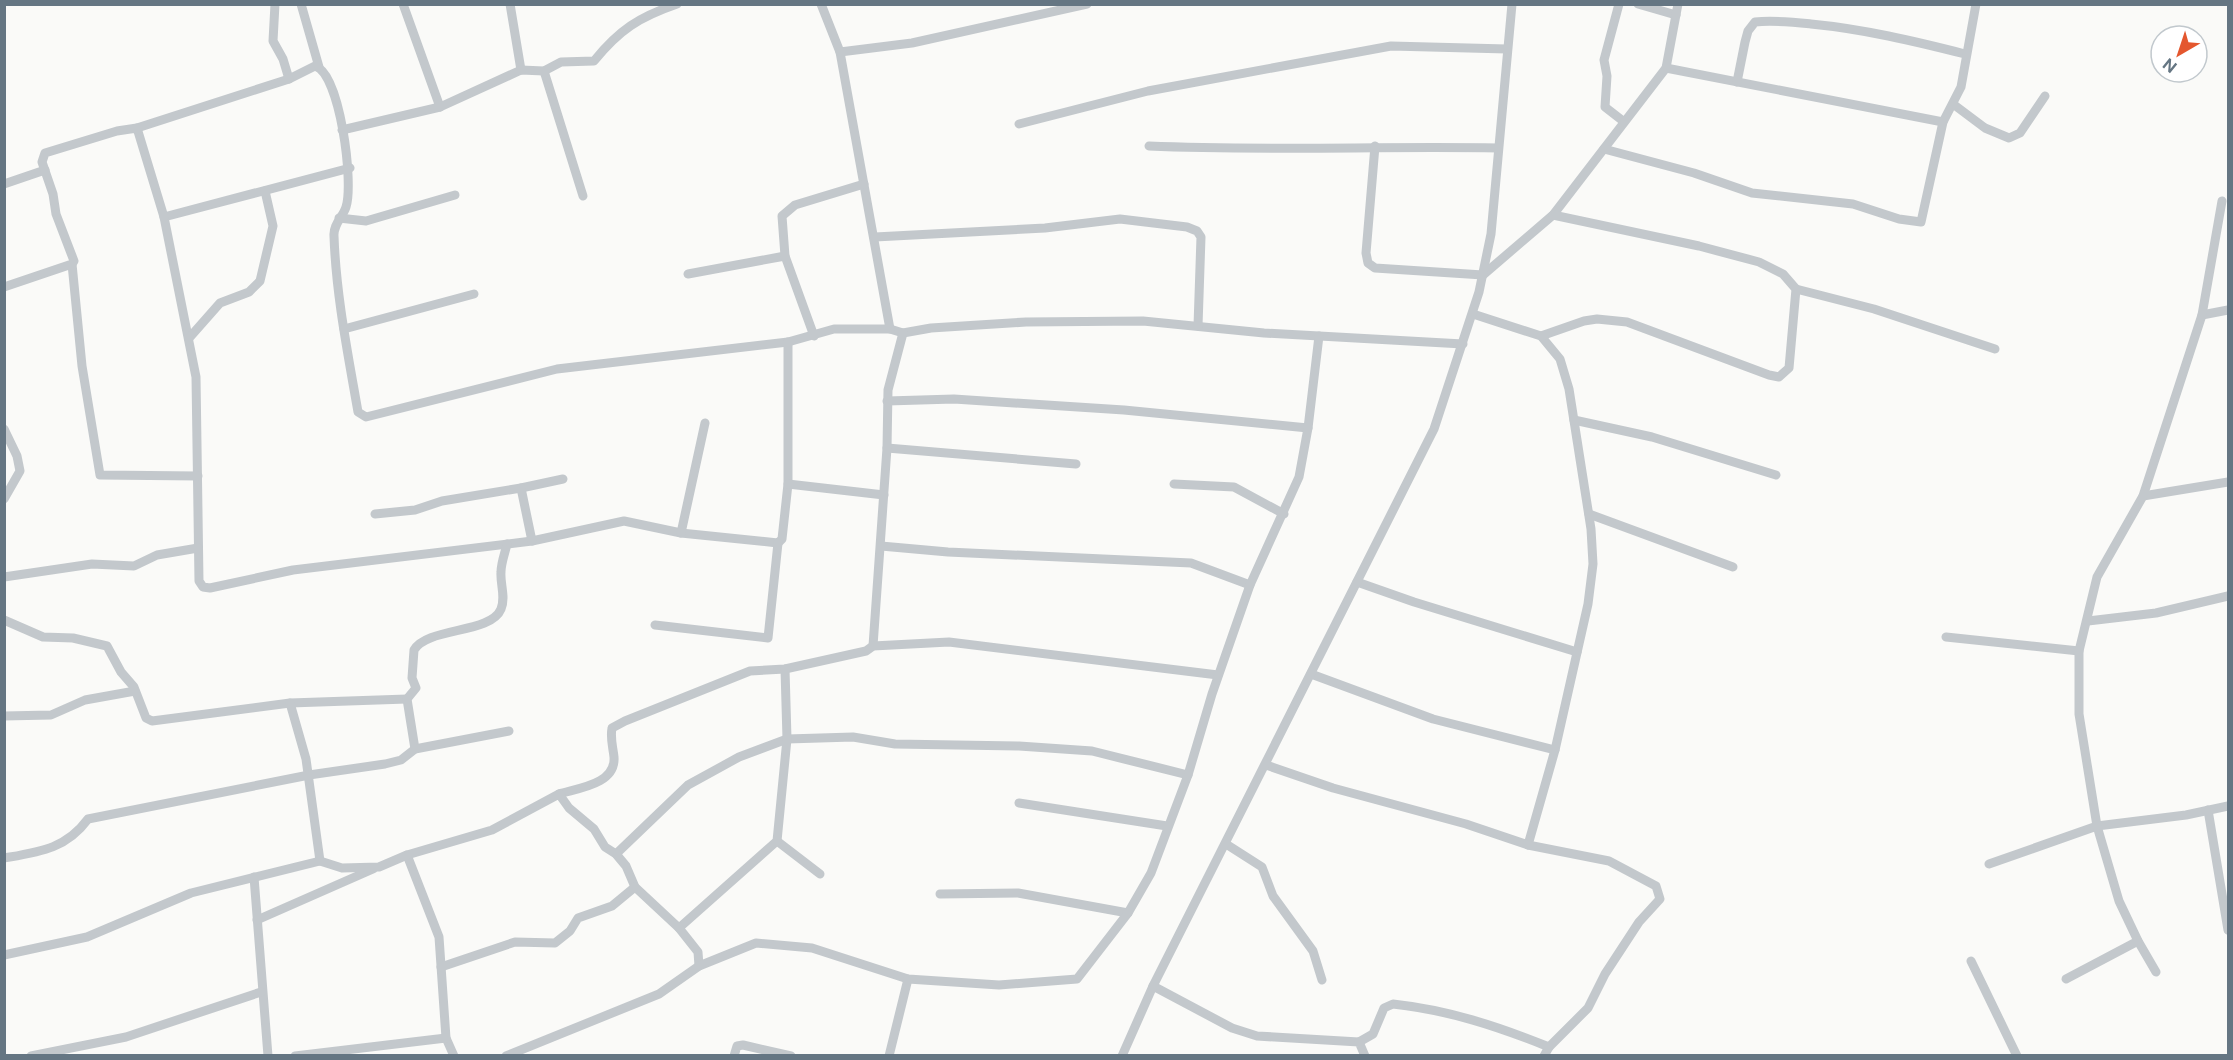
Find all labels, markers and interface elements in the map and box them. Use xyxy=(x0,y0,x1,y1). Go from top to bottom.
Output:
north arrow xyxy=(2149,24,2209,84)
text: N xyxy=(2159,54,2181,77)

